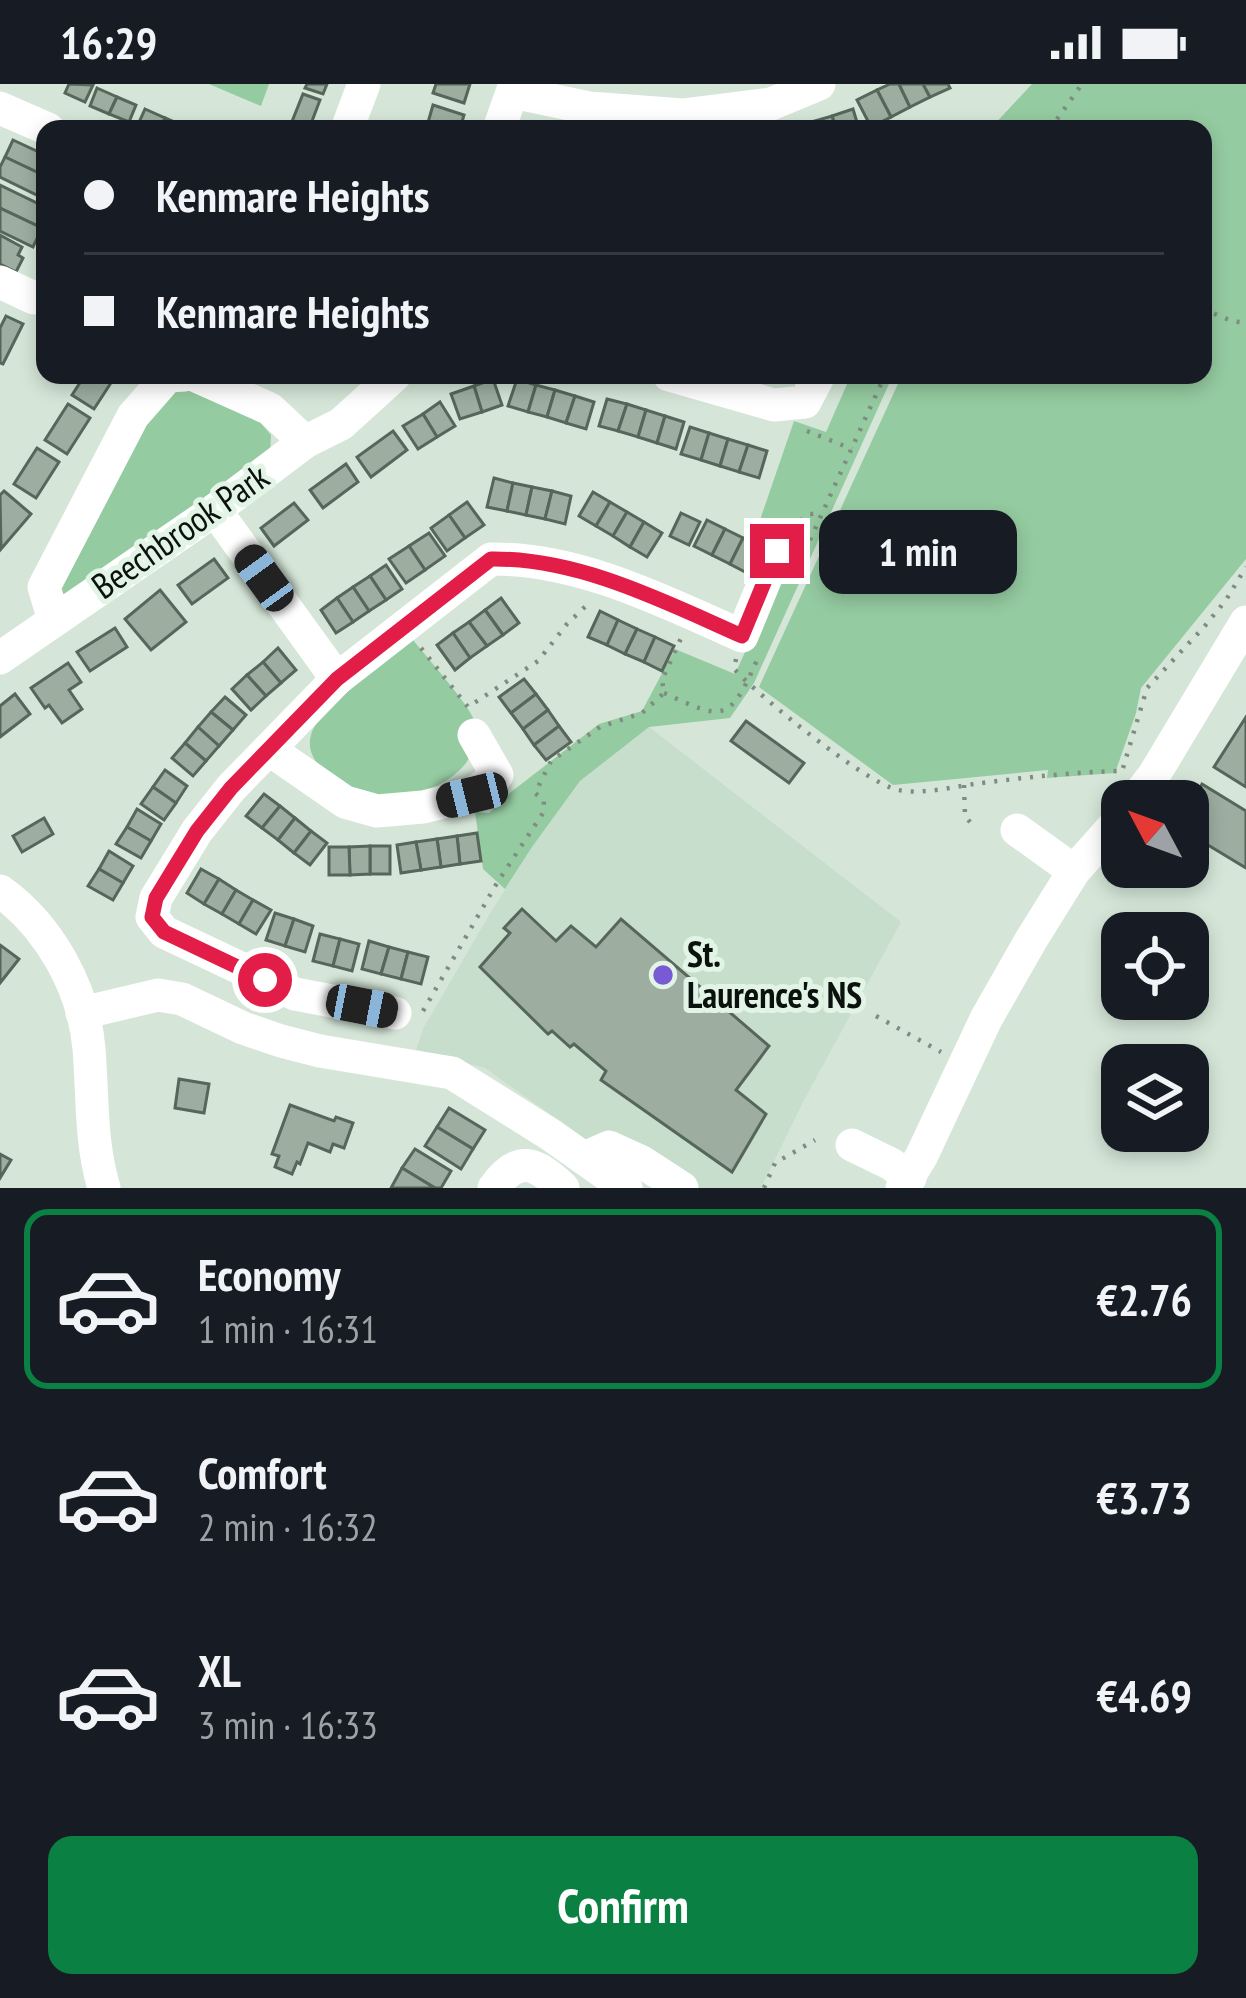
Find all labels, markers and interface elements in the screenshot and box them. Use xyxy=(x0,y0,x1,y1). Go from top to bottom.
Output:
text: 16:29 xyxy=(60,13,157,71)
text: Kenmare Heights xyxy=(156,166,429,224)
text: Kenmare Heights xyxy=(156,282,429,340)
street label: Beechbrook Park xyxy=(82,452,277,609)
callout: 1 min xyxy=(819,509,1017,593)
route end xyxy=(750,524,804,578)
text: 1 min xyxy=(879,526,957,577)
car xyxy=(228,538,300,618)
car xyxy=(433,769,511,821)
north arrow xyxy=(1101,780,1209,888)
map controls xyxy=(1101,780,1209,1152)
button: locate xyxy=(1101,912,1209,1020)
place label: St. Laurence's NS xyxy=(687,930,862,1018)
route start xyxy=(238,953,292,1007)
marker: St. Laurence's NS xyxy=(650,962,676,988)
car xyxy=(323,981,401,1031)
button: layers xyxy=(1101,1044,1209,1152)
icon: car xyxy=(54,1245,162,1353)
text: Economy xyxy=(198,1245,341,1303)
text: €2.76 xyxy=(1096,1270,1192,1328)
text: 1 min · 16:31 xyxy=(198,1303,378,1354)
icon: car xyxy=(54,1443,162,1551)
text: Comfort xyxy=(198,1443,327,1501)
text: €3.73 xyxy=(1096,1468,1192,1526)
text: 2 min · 16:32 xyxy=(198,1501,378,1552)
icon: car xyxy=(54,1641,162,1749)
text: XL xyxy=(198,1641,241,1699)
text: €4.69 xyxy=(1096,1666,1192,1724)
text: 3 min · 16:33 xyxy=(198,1699,378,1750)
button: Confirm xyxy=(48,1836,1198,1974)

